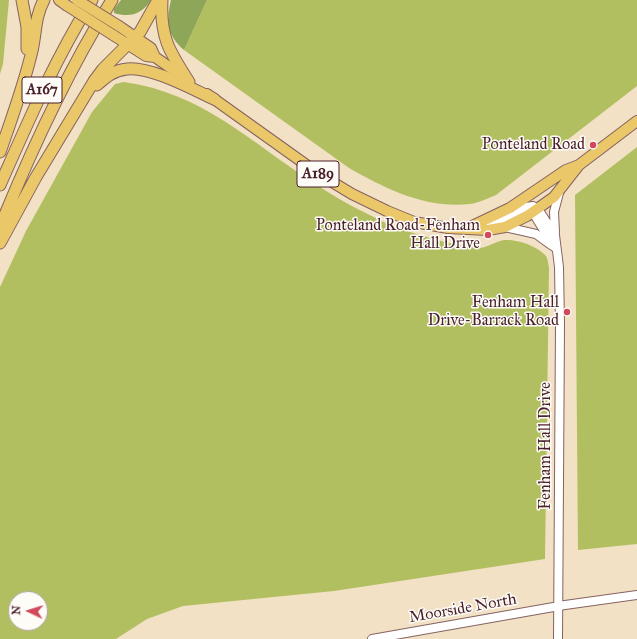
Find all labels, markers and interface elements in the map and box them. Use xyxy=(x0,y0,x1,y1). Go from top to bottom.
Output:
road number: A167 xyxy=(22,77,62,103)
place label: Ponteland Road xyxy=(482,135,585,155)
marker: Ponteland Road xyxy=(588,140,598,150)
road number: A189 xyxy=(297,161,339,187)
place label: Ponteland Road-Fenham Hall Drive xyxy=(316,216,480,254)
marker: Ponteland Road-Fenham Hall Drive xyxy=(483,230,493,240)
place label: Fenham Hall Drive-Barrack Road xyxy=(428,293,559,331)
marker: Fenham Hall Drive-Barrack Road xyxy=(562,307,572,317)
street label: Fenham Hall Drive xyxy=(536,382,556,510)
street label: Moorside North xyxy=(408,590,518,628)
north arrow xyxy=(8,591,48,631)
text: N xyxy=(10,605,23,615)

